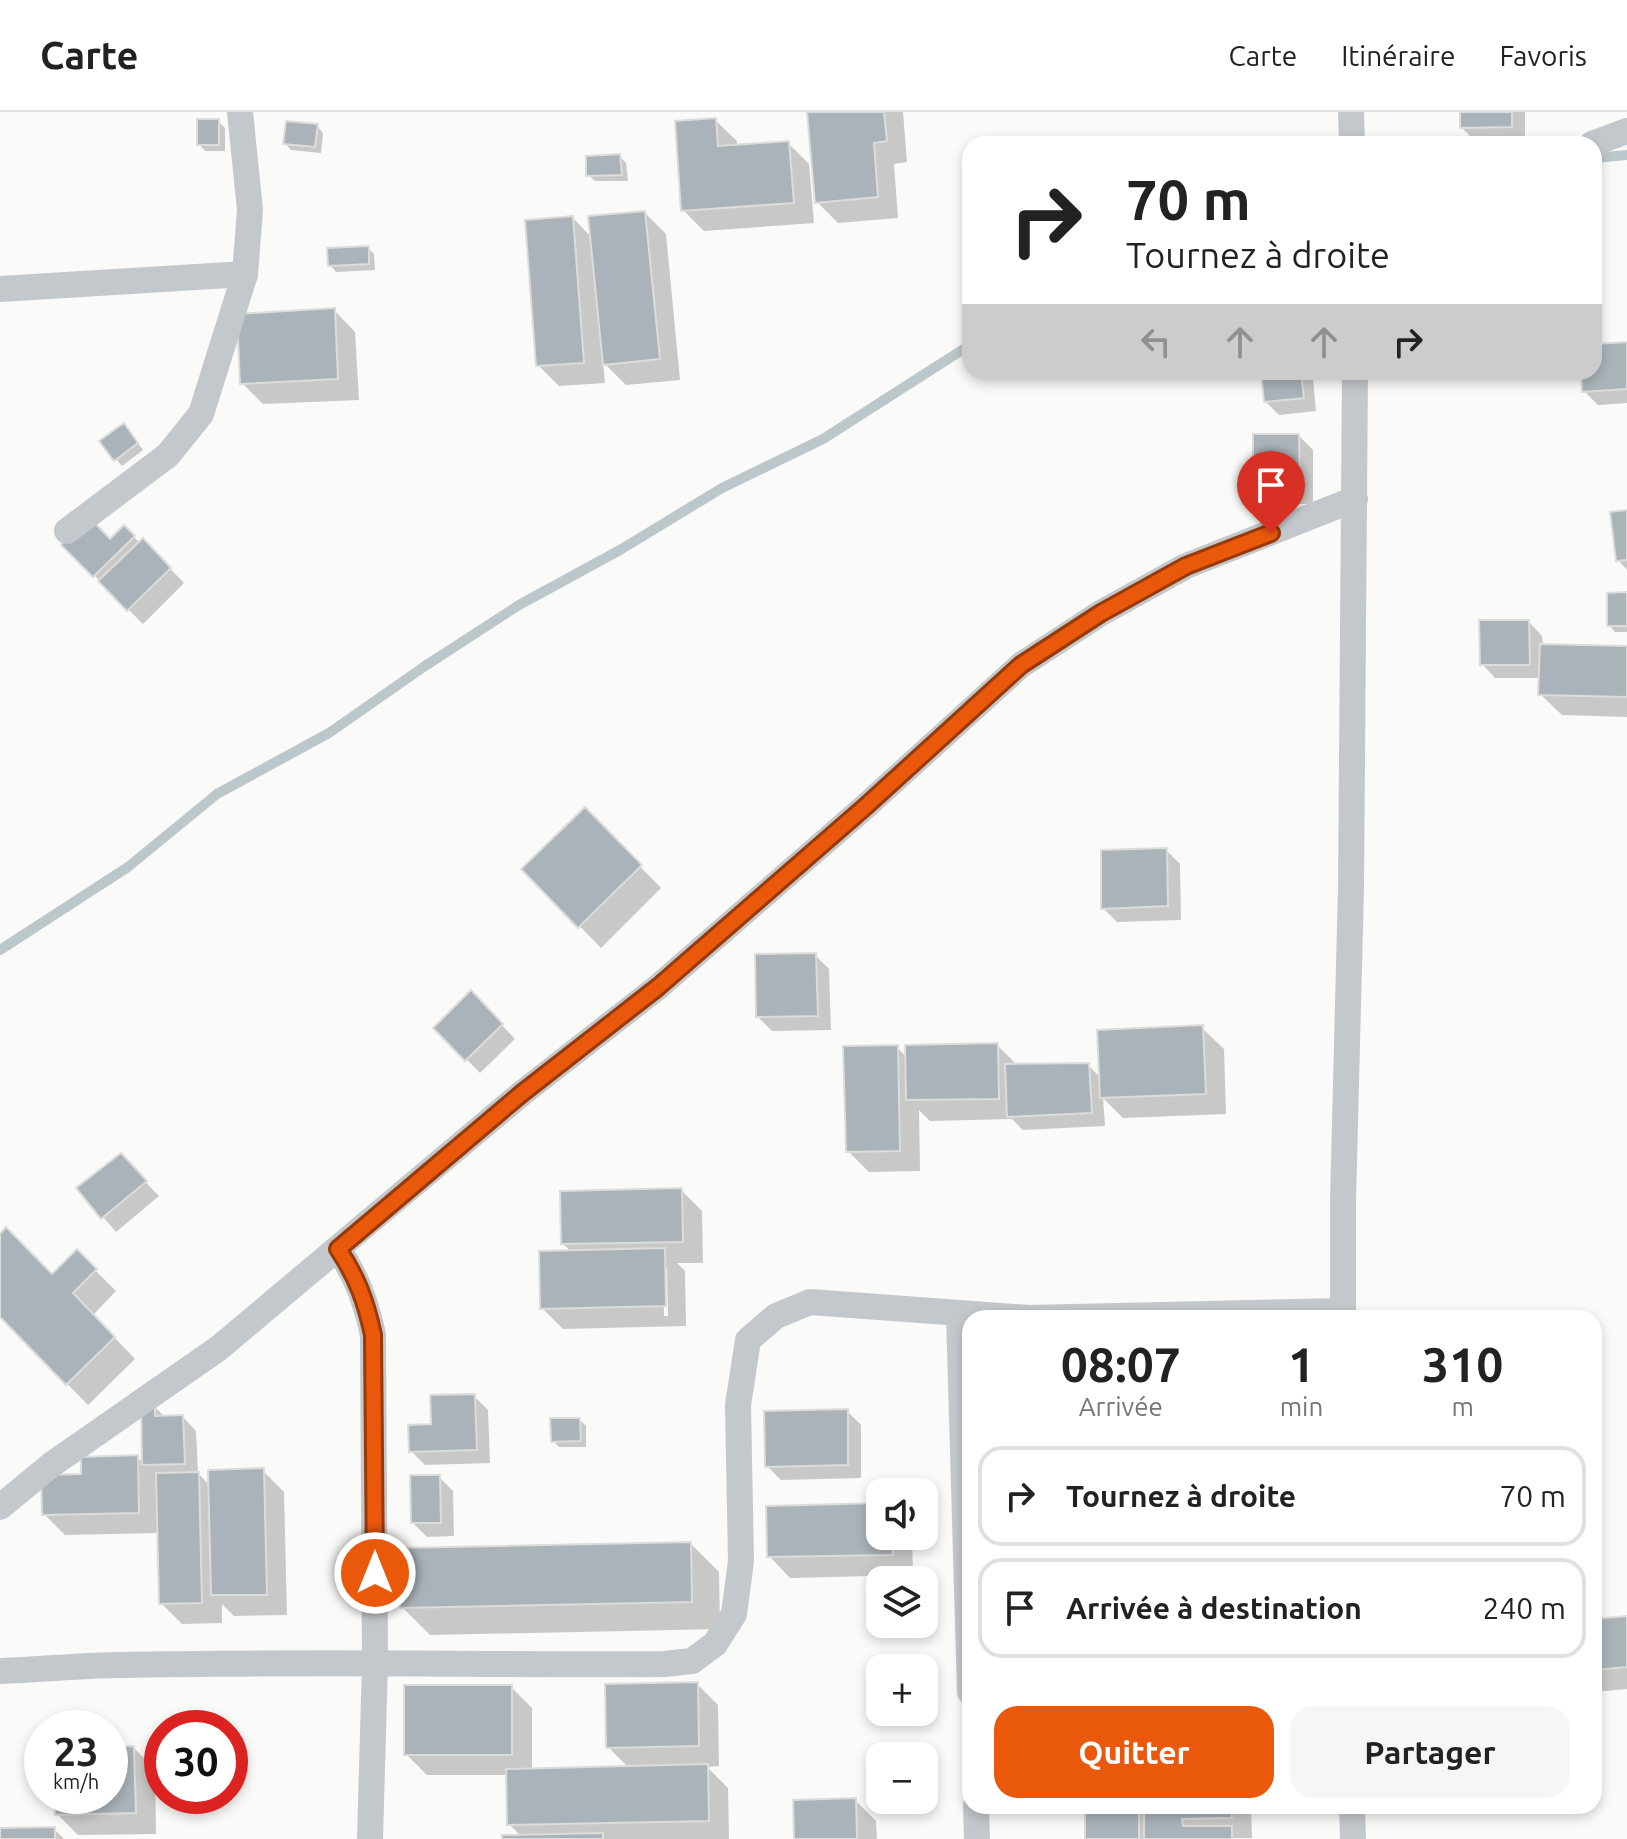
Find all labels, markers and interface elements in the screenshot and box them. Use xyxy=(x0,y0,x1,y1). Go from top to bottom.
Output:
text: Carte xyxy=(40,34,139,76)
text: Carte xyxy=(1229,40,1297,71)
text: Itinéraire xyxy=(1341,40,1455,71)
text: Favoris xyxy=(1499,40,1587,71)
icon: right xyxy=(994,168,1098,272)
text: 70 m xyxy=(1126,168,1251,231)
text: Tournez à droite xyxy=(1126,234,1390,275)
icon: left xyxy=(1134,320,1178,364)
icon: ahead xyxy=(1218,320,1262,364)
icon: ahead xyxy=(1302,320,1346,364)
icon: right xyxy=(1386,320,1430,364)
pin xyxy=(1237,451,1305,533)
icon: arrive xyxy=(1249,463,1293,507)
text: 08:07 xyxy=(1061,1337,1181,1391)
text: 1 xyxy=(1288,1337,1315,1391)
text: 310 xyxy=(1422,1337,1503,1391)
text: Arrivée xyxy=(1079,1392,1163,1421)
text: min xyxy=(1280,1392,1323,1421)
text: m xyxy=(1451,1392,1474,1421)
icon: right xyxy=(998,1474,1042,1518)
map controls xyxy=(866,1478,938,1814)
button: sound xyxy=(866,1478,938,1550)
text: Tournez à droite xyxy=(1066,1479,1296,1513)
text: 70 m xyxy=(1499,1479,1566,1513)
position arrow xyxy=(333,1531,417,1615)
button: layers xyxy=(866,1566,938,1638)
icon: arrive xyxy=(998,1586,1042,1630)
text: Arrivée à destination xyxy=(1066,1591,1362,1625)
text: 240 m xyxy=(1482,1591,1566,1625)
button: + xyxy=(866,1654,938,1726)
button: Quitter xyxy=(994,1706,1274,1798)
button: Partager xyxy=(1290,1706,1570,1798)
speed limit sign: 30 xyxy=(144,1710,248,1814)
text: 23 xyxy=(53,1729,99,1774)
button: − xyxy=(866,1742,938,1814)
text: km/h xyxy=(53,1770,99,1793)

